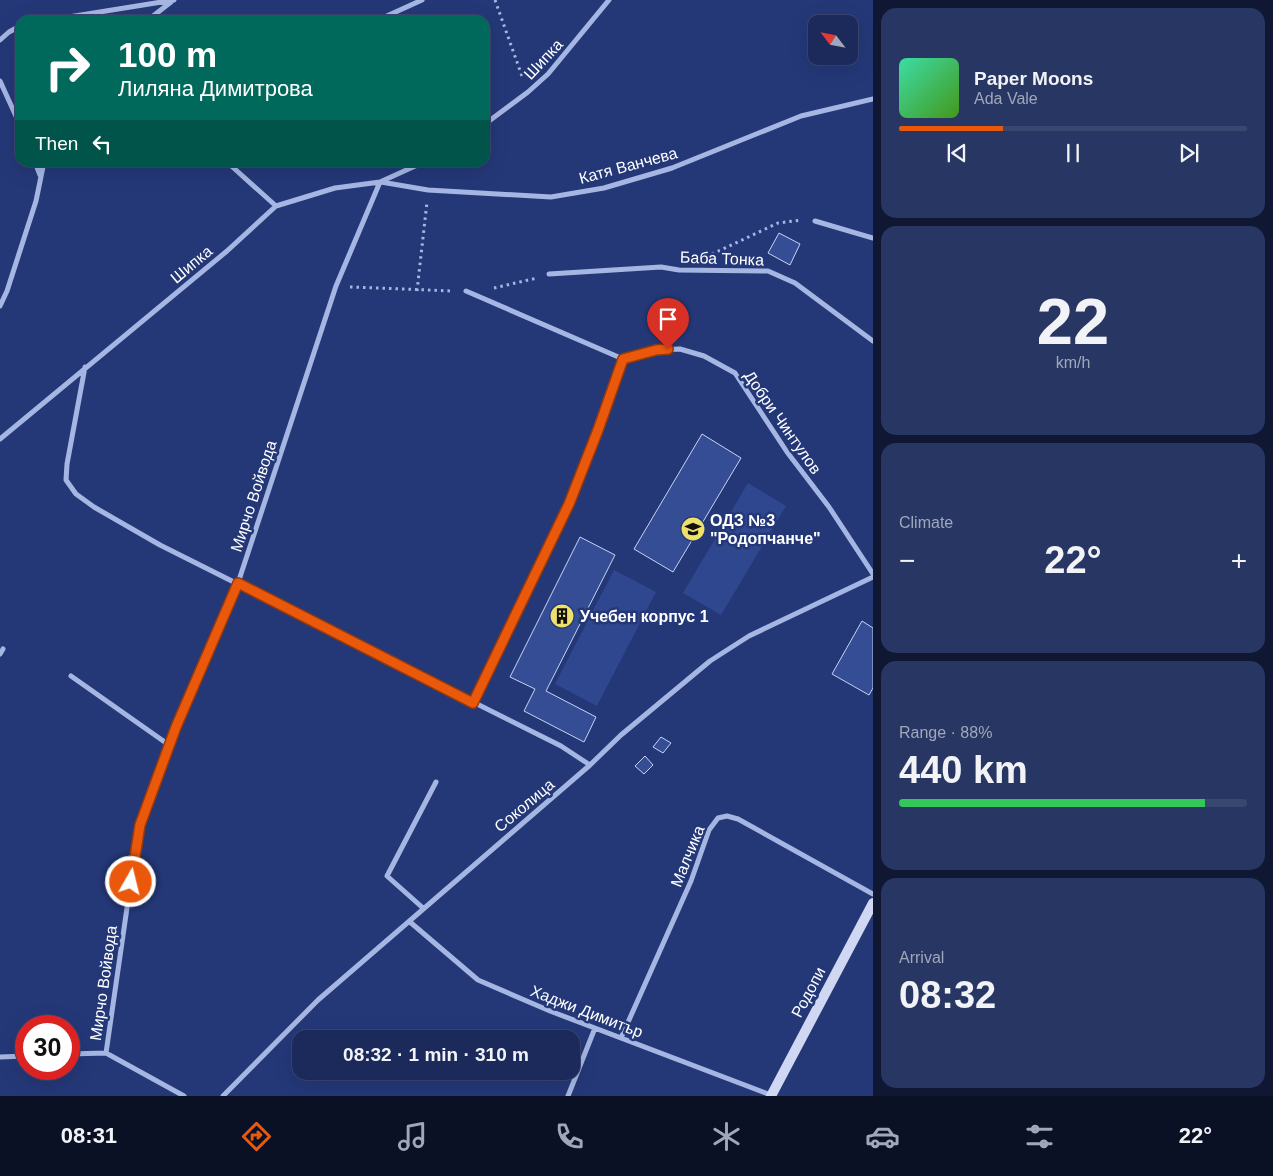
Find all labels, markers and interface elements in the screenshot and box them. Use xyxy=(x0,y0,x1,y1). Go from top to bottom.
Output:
north arrow xyxy=(808,15,858,65)
map controls xyxy=(808,15,858,65)
icon: right xyxy=(35,35,100,100)
text: 100 m xyxy=(118,35,217,74)
street label: Шипка xyxy=(521,36,566,83)
text: Paper Moons xyxy=(974,68,1093,89)
text: Лиляна Димитрова xyxy=(118,76,313,101)
text: Ada Vale xyxy=(974,90,1038,107)
icon: left xyxy=(88,130,116,158)
text: Then xyxy=(35,133,78,154)
icon: previous xyxy=(943,139,971,167)
icon: pause xyxy=(1059,139,1087,167)
icon: next xyxy=(1175,139,1203,167)
street label: Катя Ванчева xyxy=(577,144,679,187)
street label: Шипка xyxy=(167,242,215,286)
street label: Баба Тонка xyxy=(680,249,764,268)
text: 22 xyxy=(1037,285,1109,358)
pin xyxy=(647,298,689,349)
icon: arrive xyxy=(654,305,682,333)
text: km/h xyxy=(1056,354,1090,371)
street label: Добри Чинтулов xyxy=(741,367,825,477)
street label: Мирчо Войвода xyxy=(227,438,280,554)
place label: ОДЗ №3 "Родопчанче" xyxy=(710,512,821,547)
text: Climate xyxy=(899,514,953,531)
school or university icon: ОДЗ №3 "Родопчанче" xyxy=(680,516,706,542)
text: 22° xyxy=(1044,539,1102,581)
text: − xyxy=(899,545,915,576)
text: + xyxy=(1231,545,1247,576)
building icon: Учебен корпус 1 xyxy=(549,603,575,629)
place label: Учебен корпус 1 xyxy=(580,608,709,625)
text: Range · 88% xyxy=(899,724,992,741)
text: 440 km xyxy=(899,749,1028,791)
street label: Соколица xyxy=(491,776,558,835)
street label: Малчика xyxy=(667,823,708,889)
position arrow xyxy=(104,855,156,907)
street label: Мирчо Войвода xyxy=(87,924,120,1042)
text: Arrival xyxy=(899,949,944,966)
street label: Родопи xyxy=(788,964,829,1020)
text: 08:32 xyxy=(899,974,996,1016)
street label: Хаджи Димитър xyxy=(528,982,645,1041)
speed limit sign: 30 xyxy=(15,1015,80,1080)
text: 08:32 · 1 min · 310 m xyxy=(343,1044,529,1065)
icon: directions xyxy=(239,1119,274,1154)
icon: music xyxy=(395,1119,430,1154)
icon: phone xyxy=(552,1119,587,1154)
icon: climate xyxy=(709,1119,744,1154)
icon: car xyxy=(865,1119,900,1154)
icon: filters xyxy=(1022,1119,1057,1154)
text: 08:31 xyxy=(61,1123,117,1148)
text: 22° xyxy=(1179,1123,1212,1148)

